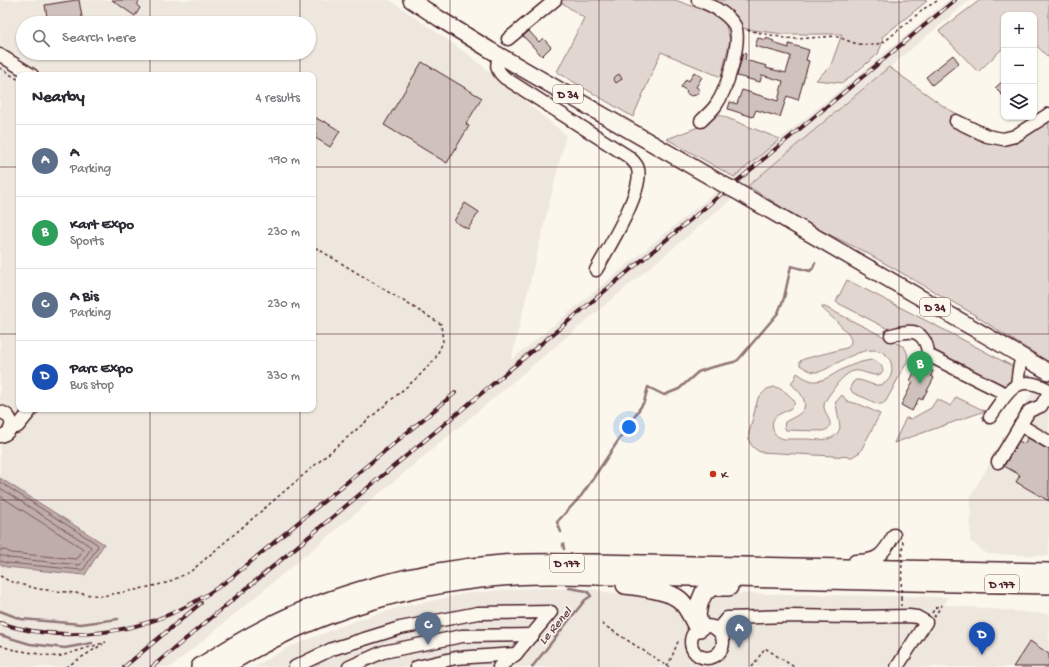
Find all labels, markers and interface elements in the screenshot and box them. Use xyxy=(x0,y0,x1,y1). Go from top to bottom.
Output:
map controls xyxy=(1001,12,1037,120)
button: + xyxy=(1001,12,1037,48)
search box xyxy=(16,16,316,60)
icon: search xyxy=(30,27,52,49)
text: Search here xyxy=(62,29,136,47)
button: − xyxy=(1001,48,1037,84)
button: layers xyxy=(1001,84,1037,120)
road number: D 34 xyxy=(553,85,583,103)
text: Nearby xyxy=(32,88,85,108)
text: 4 results xyxy=(256,91,300,106)
text: A xyxy=(70,144,79,162)
text: A xyxy=(41,153,49,168)
text: 190 m xyxy=(269,153,300,168)
text: Parking xyxy=(70,162,111,177)
text: Kart Expo xyxy=(70,216,134,234)
text: B xyxy=(42,225,48,240)
text: 230 m xyxy=(267,225,300,240)
text: Sports xyxy=(70,234,104,249)
text: A Bis xyxy=(70,288,99,306)
text: C xyxy=(41,297,49,312)
text: 230 m xyxy=(267,297,300,312)
road number: D 34 xyxy=(920,298,950,316)
text: Parking xyxy=(70,306,111,321)
pin: B xyxy=(907,351,933,384)
text: Parc Expo xyxy=(70,360,133,378)
text: D xyxy=(41,369,49,384)
text: 330 m xyxy=(267,369,300,384)
text: Bus stop xyxy=(70,378,114,393)
your location xyxy=(619,417,639,437)
marker: K xyxy=(708,469,718,479)
place label: K xyxy=(721,469,729,483)
road number: D 177 xyxy=(550,554,584,572)
road number: D 177 xyxy=(985,575,1019,593)
water label: Le Renel xyxy=(536,604,576,648)
pin: C xyxy=(415,612,441,645)
pin: A xyxy=(726,615,752,648)
pin: D xyxy=(969,622,995,655)

